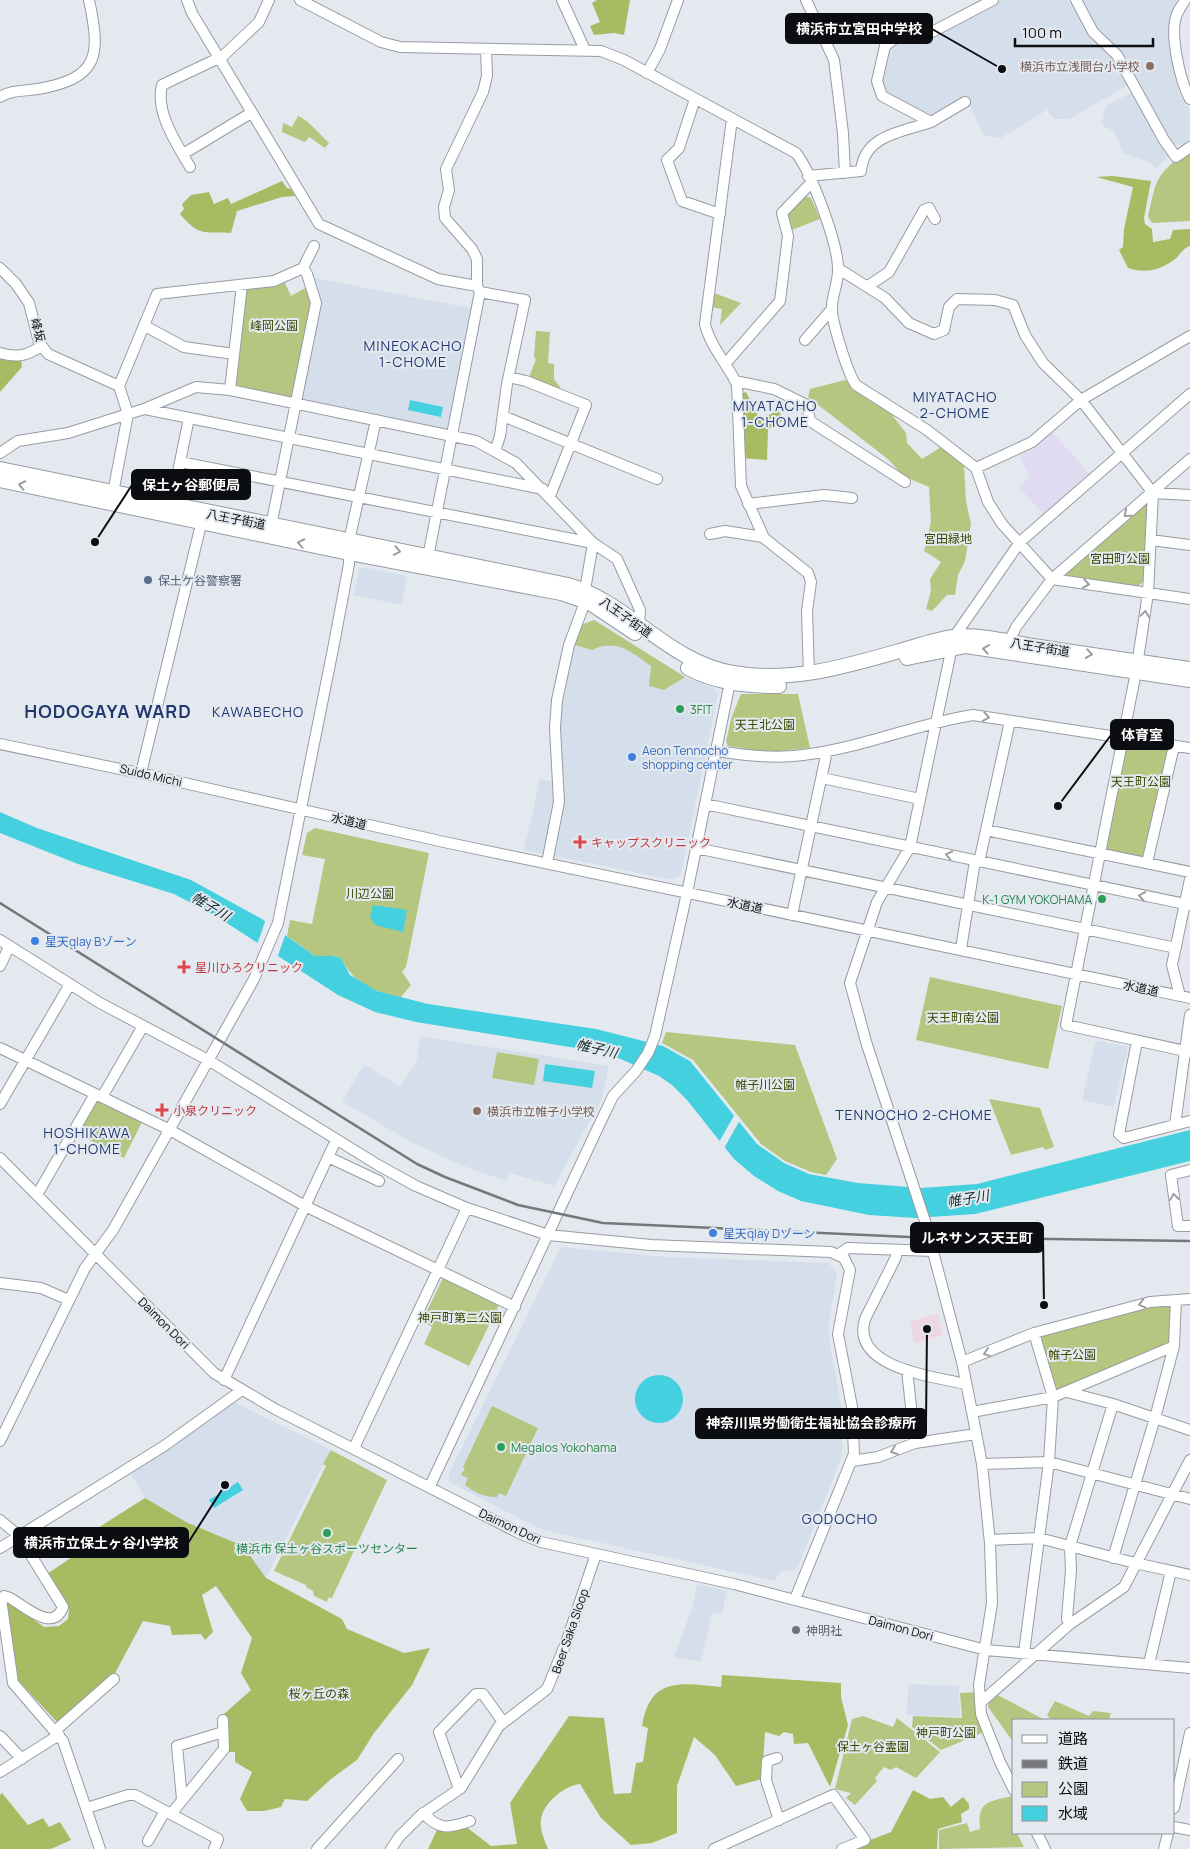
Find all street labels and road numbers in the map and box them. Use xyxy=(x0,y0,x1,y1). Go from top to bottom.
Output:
street label: 峰坂 xyxy=(27,316,49,344)
street label: 八王子街道 xyxy=(205,505,267,533)
street label: 八王子街道 xyxy=(597,593,655,641)
street label: 八王子街道 xyxy=(1009,634,1071,660)
street label: Suido Michi xyxy=(118,760,184,790)
street label: 水道道 xyxy=(330,809,368,833)
street label: 水道道 xyxy=(726,893,764,917)
street label: 水道道 xyxy=(1122,976,1160,1000)
street label: Daimon Dori xyxy=(134,1293,194,1353)
street label: Daimon Dori xyxy=(476,1504,544,1548)
street label: Beer Saka Sloop xyxy=(548,1586,592,1676)
street label: Daimon Dori xyxy=(867,1611,935,1645)

